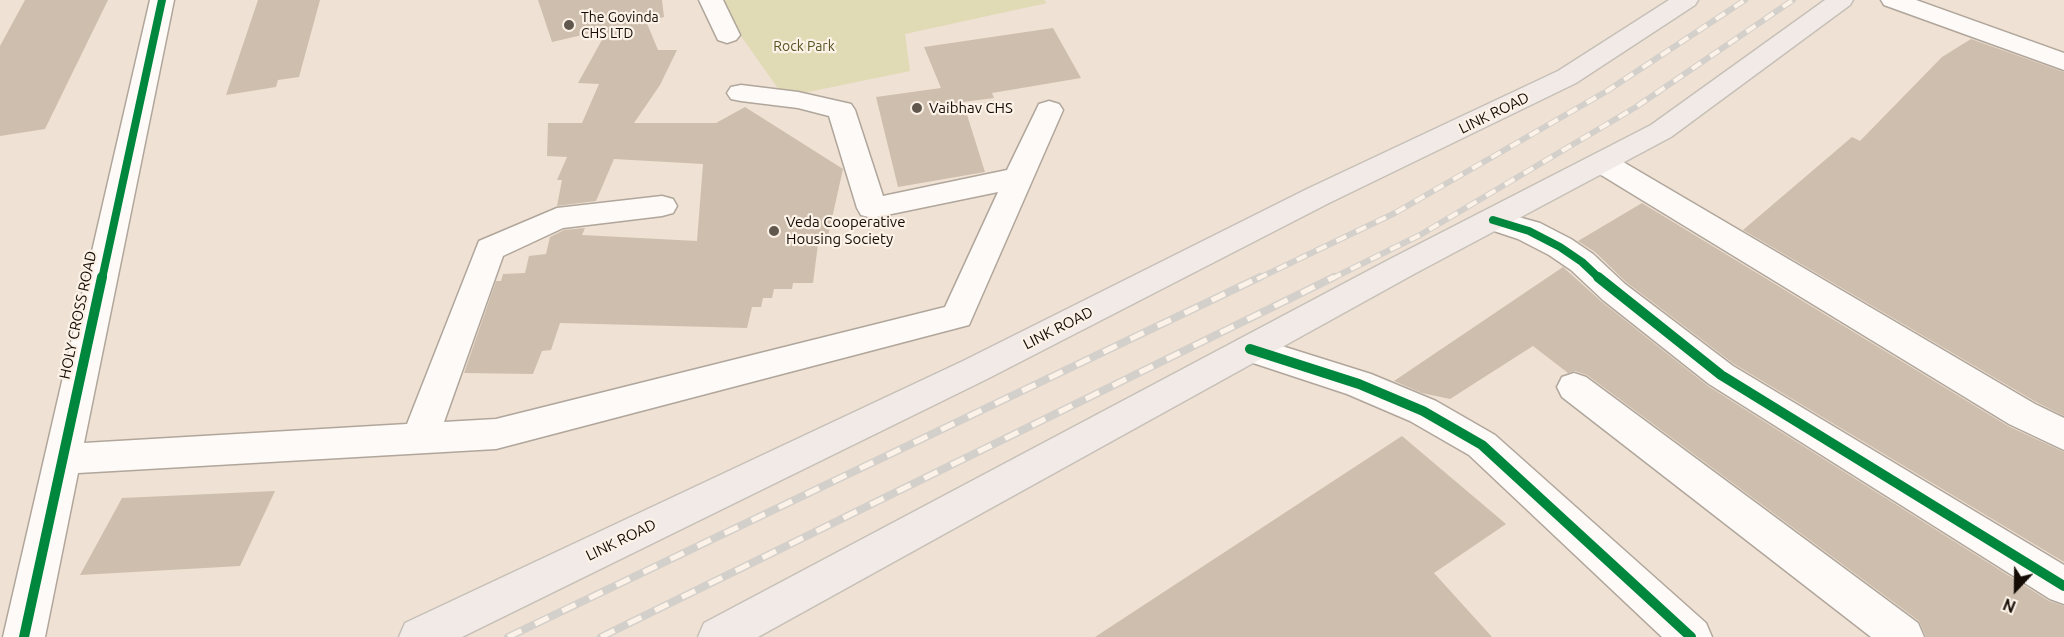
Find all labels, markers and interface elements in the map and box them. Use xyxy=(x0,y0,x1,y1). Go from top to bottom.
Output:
place label: The Govinda CHS LTD xyxy=(581,9,659,42)
marker: The Govinda CHS LTD xyxy=(562,18,576,32)
park label: Rock Park xyxy=(773,38,835,54)
street label: LINK ROAD xyxy=(1456,88,1532,138)
place label: Vaibhav CHS xyxy=(929,99,1013,117)
marker: Vaibhav CHS xyxy=(910,101,924,115)
place label: Veda Cooperative Housing Society xyxy=(786,213,905,248)
marker: Veda Cooperative Housing Society xyxy=(767,224,781,238)
street label: HOLY CROSS ROAD xyxy=(56,249,100,381)
street label: LINK ROAD xyxy=(1020,303,1096,353)
street label: LINK ROAD xyxy=(583,515,659,565)
north arrow xyxy=(1986,559,2046,619)
text: N xyxy=(2000,595,2018,616)

